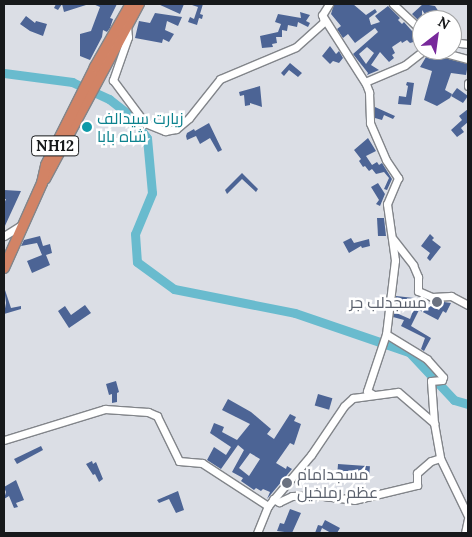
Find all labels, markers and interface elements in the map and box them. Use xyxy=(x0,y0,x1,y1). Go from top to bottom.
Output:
north arrow xyxy=(412,10,462,60)
text: N xyxy=(435,12,453,33)
place label: زیارت سیدالف شاه بابا xyxy=(97,108,183,146)
marker: زیارت سیدالف شاه بابا xyxy=(81,121,93,133)
road number: NH12 xyxy=(30,134,80,158)
place label: مسجدلب جر xyxy=(349,292,427,312)
marker: مسجدلب جر xyxy=(431,296,443,308)
place label: مسجدامام عظم رملخیل xyxy=(297,464,378,502)
marker: مسجدامام عظم رملخیل xyxy=(281,477,293,489)

